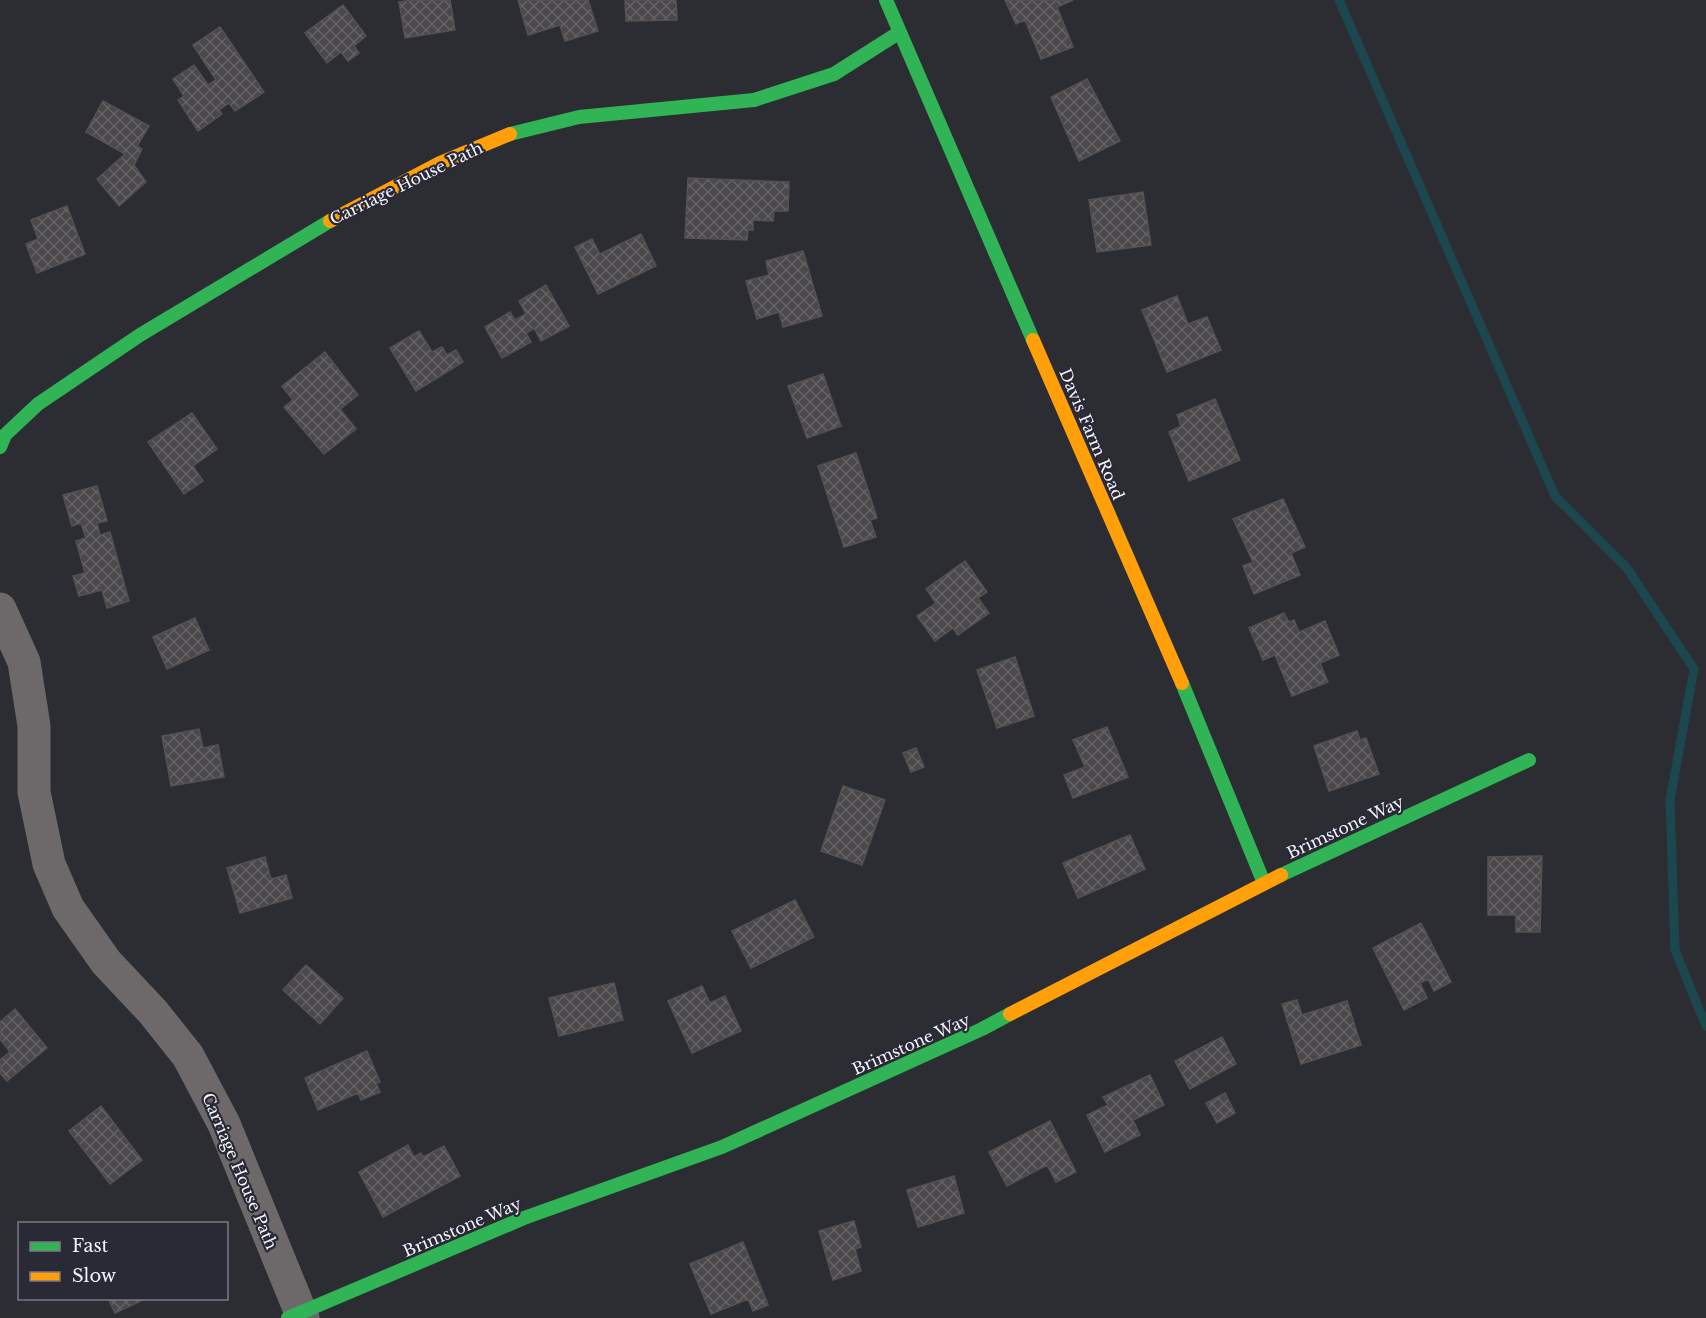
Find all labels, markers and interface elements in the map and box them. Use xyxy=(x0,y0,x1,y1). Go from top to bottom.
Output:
street label: Carriage House Path xyxy=(326,137,486,229)
street label: Davis Farm Road xyxy=(1055,365,1129,503)
street label: Brimstone Way xyxy=(1283,791,1407,863)
street label: Brimstone Way xyxy=(849,1009,974,1079)
street label: Carriage House Path xyxy=(198,1090,282,1252)
street label: Brimstone Way xyxy=(400,1193,525,1261)
legend xyxy=(18,1222,228,1300)
text: Fast xyxy=(72,1235,109,1257)
text: Slow xyxy=(72,1265,117,1287)

